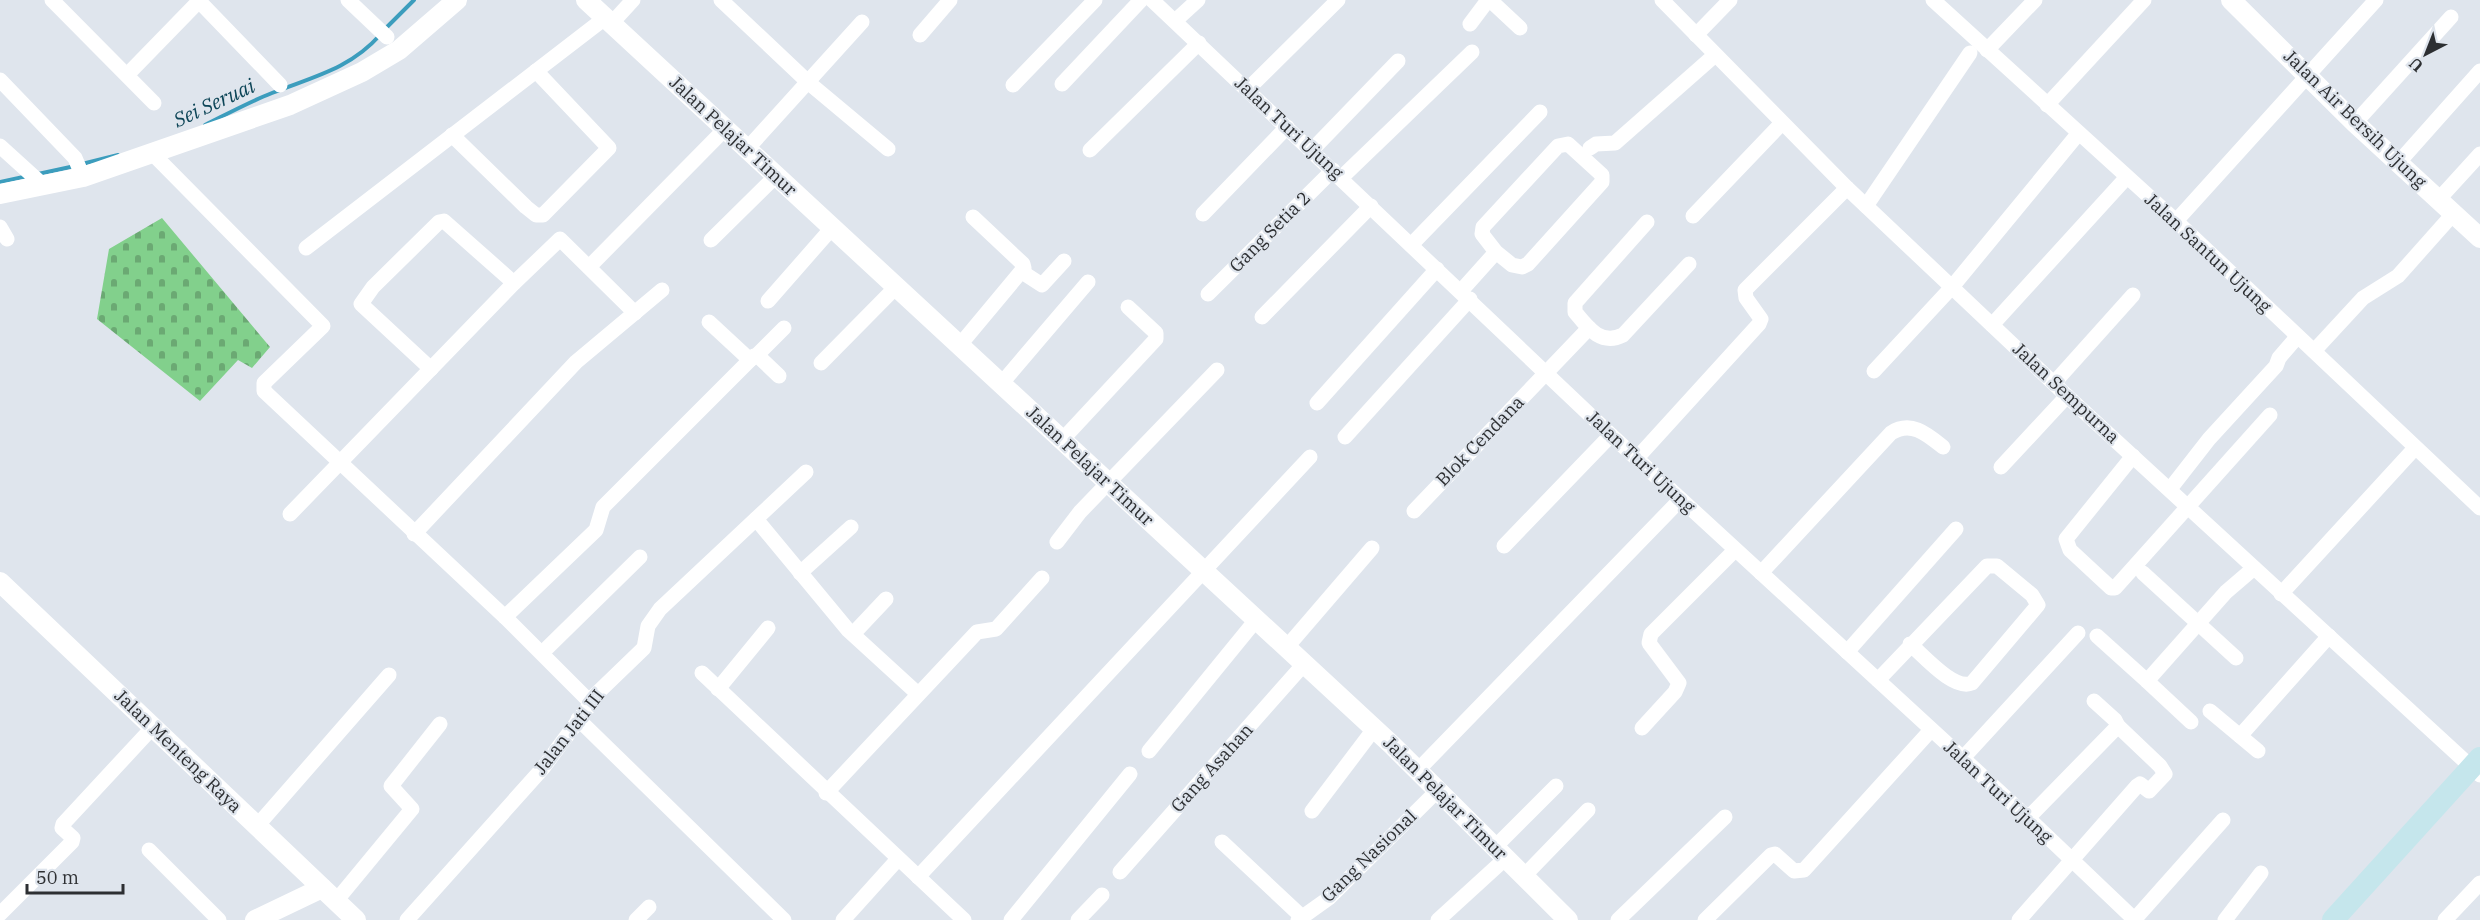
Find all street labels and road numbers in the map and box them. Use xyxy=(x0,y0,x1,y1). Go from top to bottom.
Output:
street label: Jalan Air Bersih Ujung xyxy=(2279,45,2431,193)
street label: Jalan Pelajar Timur xyxy=(665,71,802,201)
street label: Jalan Turi Ujung xyxy=(1230,71,1349,184)
street label: Gang Setia 2 xyxy=(1224,186,1315,277)
street label: Jalan Santun Ujung xyxy=(2140,188,2277,317)
street label: Jalan Sempurna xyxy=(2008,337,2125,448)
street label: Blok Cendana xyxy=(1431,390,1529,491)
street label: Jalan Pelajar Timur xyxy=(1022,401,1159,531)
street label: Jalan Turi Ujung xyxy=(1582,405,1701,518)
street label: Jalan Menteng Raya xyxy=(110,684,247,817)
street label: Jalan Jati III xyxy=(528,685,609,779)
street label: Gang Asahan xyxy=(1166,718,1258,817)
street label: Jalan Pelajar Timur xyxy=(1379,731,1512,864)
street label: Jalan Turi Ujung xyxy=(1939,735,2058,848)
street label: Gang Nasional xyxy=(1316,804,1421,907)

